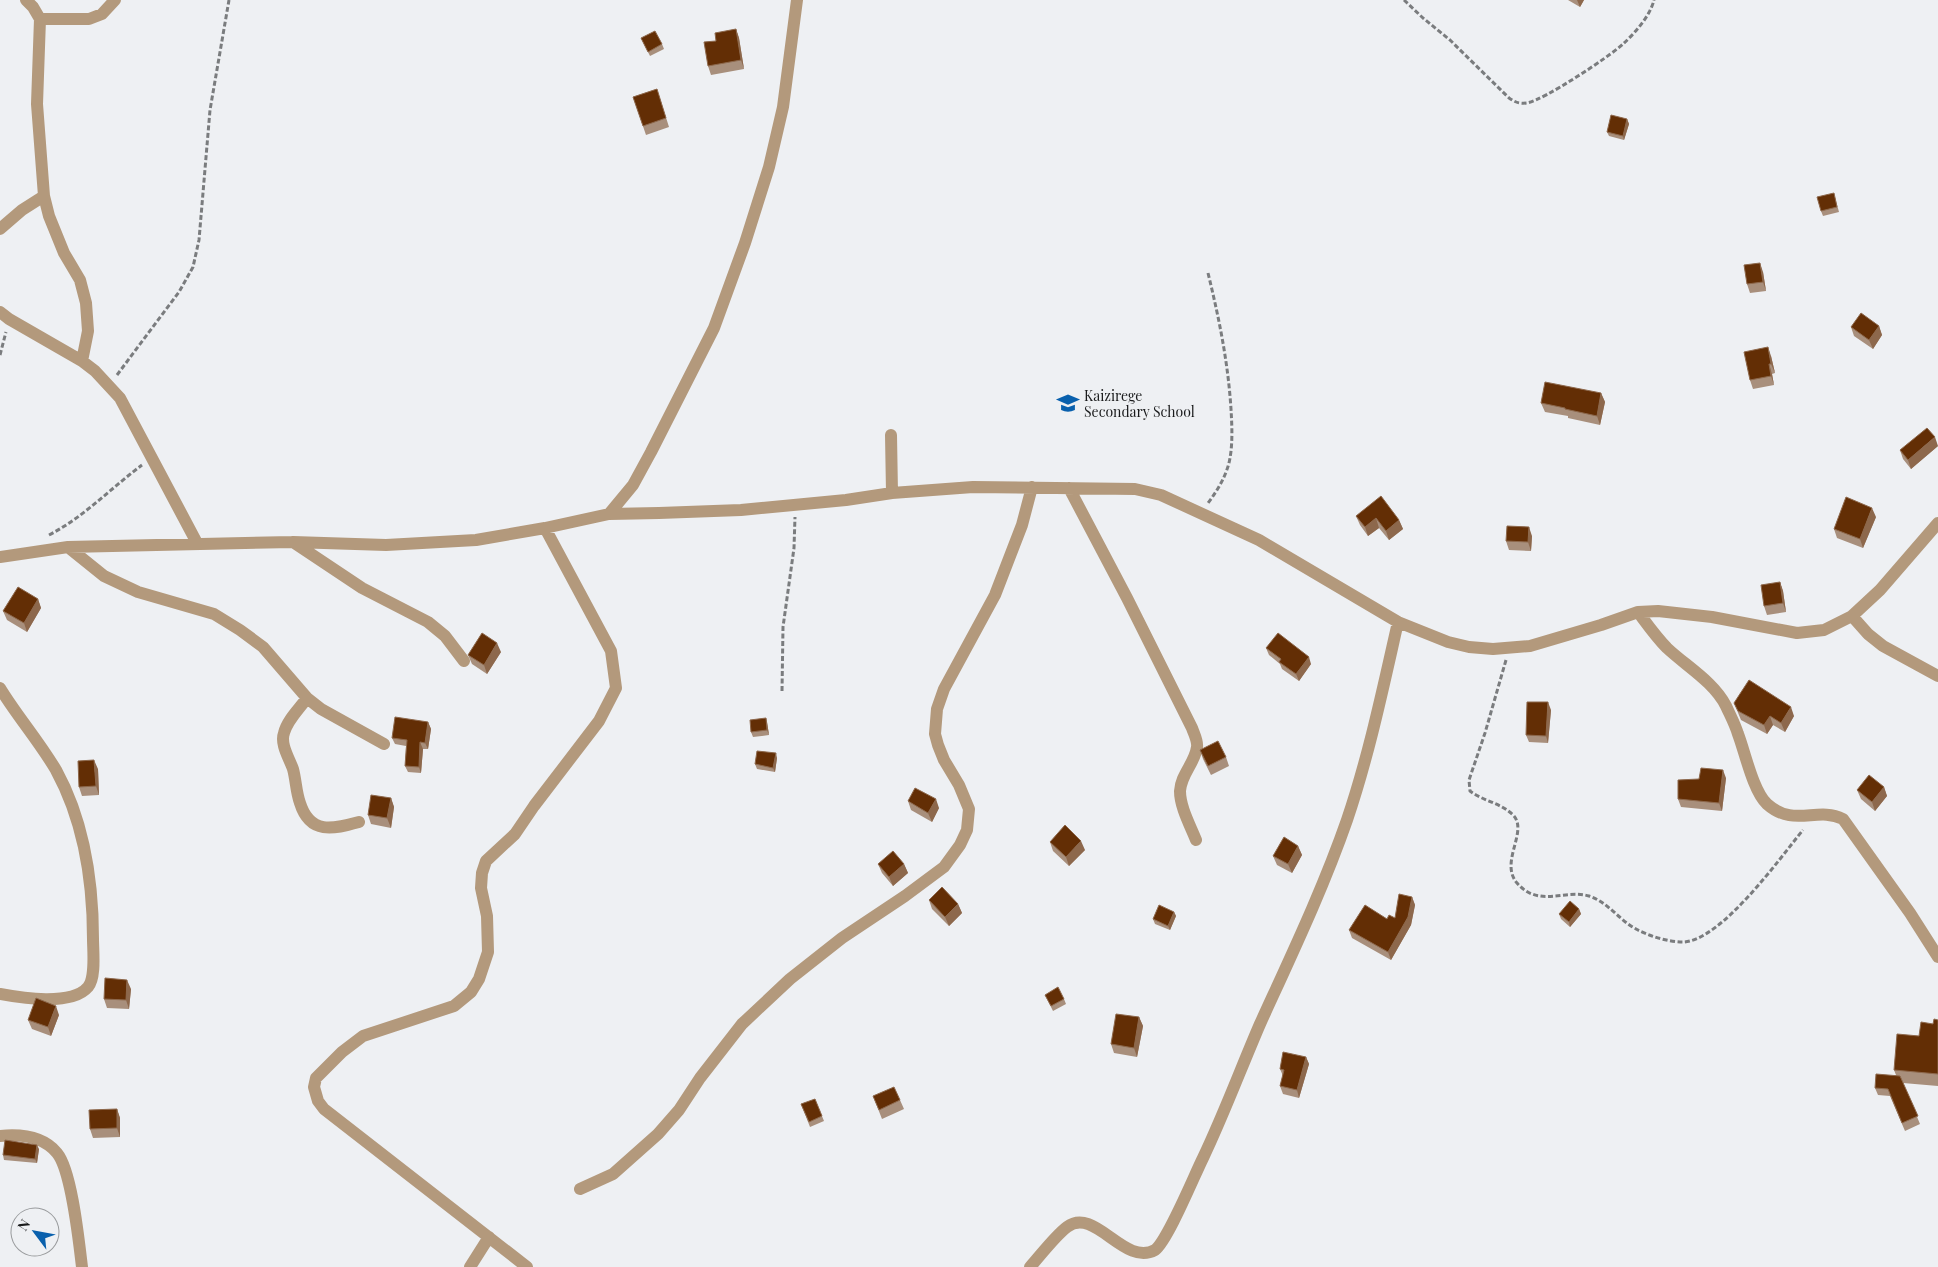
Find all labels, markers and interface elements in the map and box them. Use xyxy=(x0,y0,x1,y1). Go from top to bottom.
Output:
place label: Kaizirege Secondary School xyxy=(1084,386,1195,421)
school or university icon: Kaizirege Secondary School xyxy=(1055,390,1081,416)
north arrow xyxy=(10,1207,60,1257)
text: N xyxy=(13,1216,34,1234)

